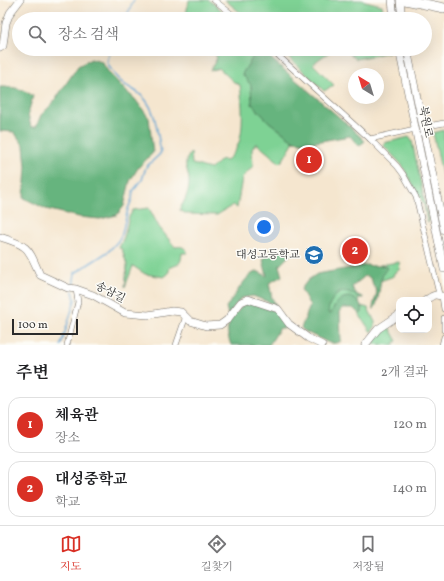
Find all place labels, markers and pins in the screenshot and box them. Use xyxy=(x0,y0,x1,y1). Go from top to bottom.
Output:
pin: 1 xyxy=(296,145,322,175)
pin: 2 xyxy=(342,236,368,266)
school or university icon: 대성고등학교 xyxy=(303,244,325,266)
place label: 대성고등학교 xyxy=(236,248,300,263)

